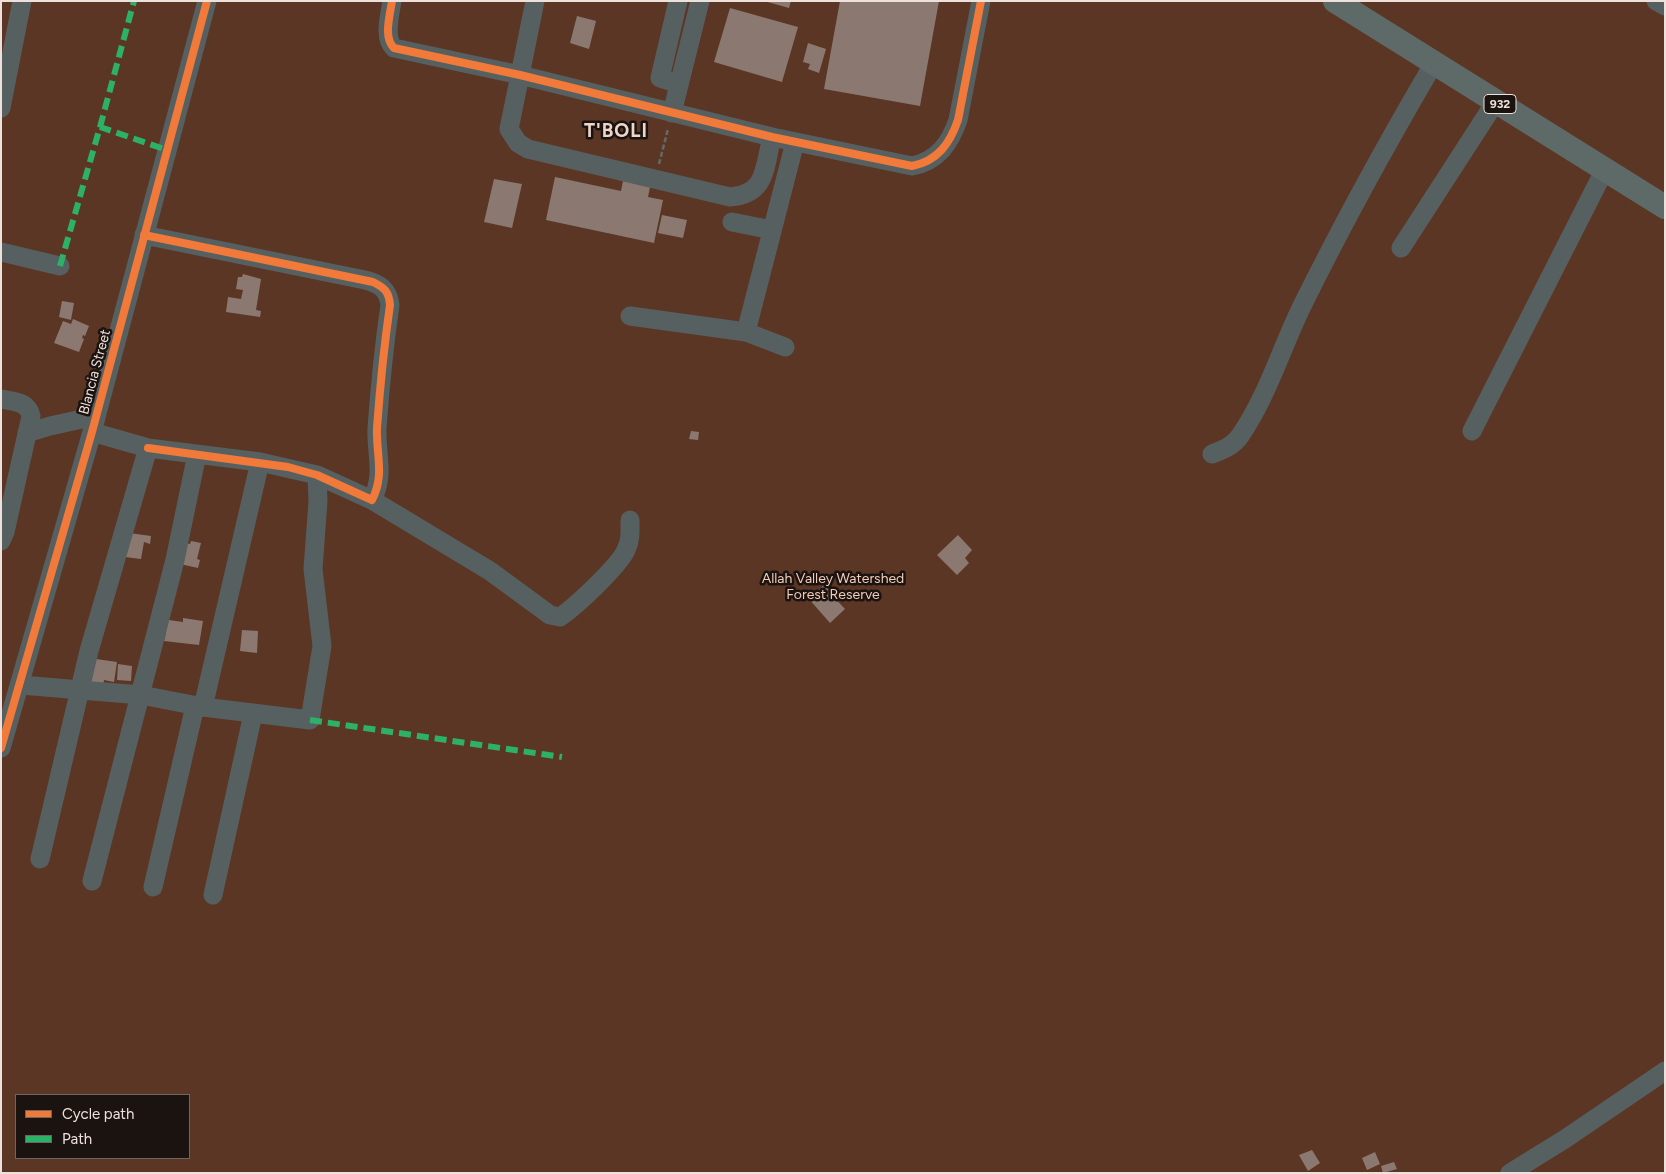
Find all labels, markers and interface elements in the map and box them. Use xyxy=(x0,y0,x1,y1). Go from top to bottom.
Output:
road number: 932 xyxy=(1484,95,1516,114)
district label: T'BOLI xyxy=(583,120,649,142)
street label: Blancia Street xyxy=(76,328,114,416)
park label: Allah Valley Watershed Forest Reserve xyxy=(762,571,904,604)
legend xyxy=(15,1094,190,1159)
text: Cycle path xyxy=(62,1105,134,1123)
text: Path xyxy=(62,1130,92,1148)

